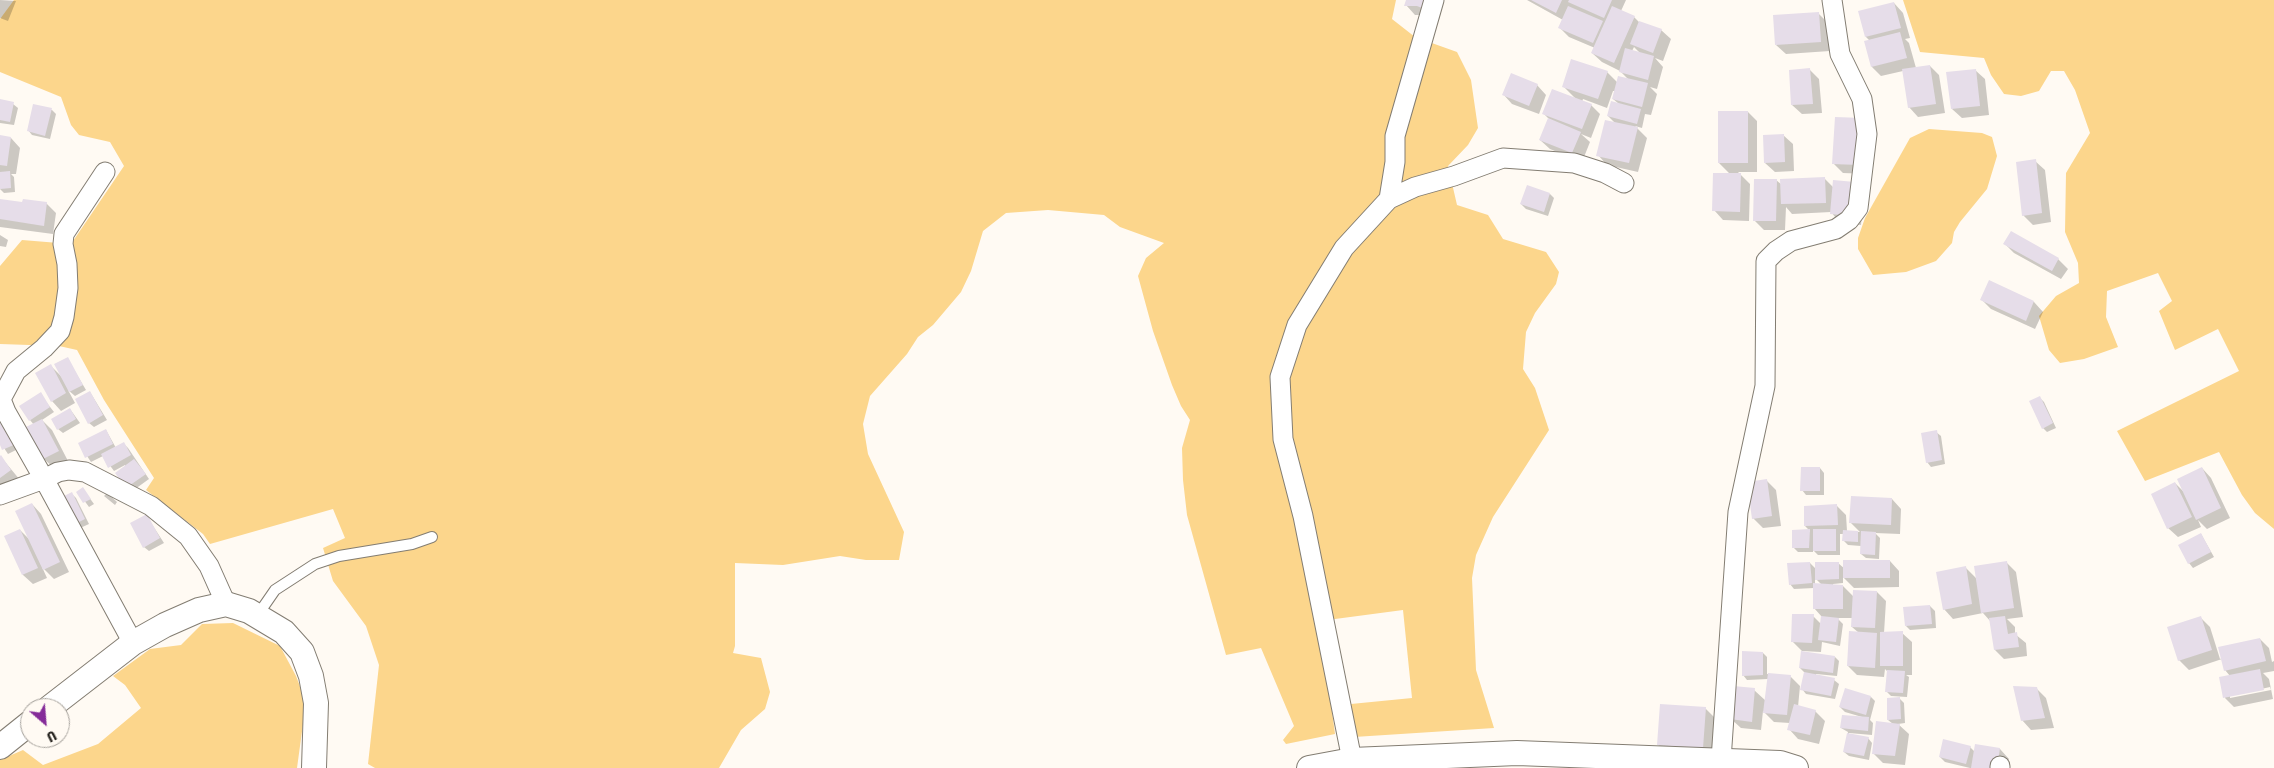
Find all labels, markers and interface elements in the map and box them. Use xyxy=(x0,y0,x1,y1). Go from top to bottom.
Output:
north arrow xyxy=(20,698,70,748)
text: U xyxy=(44,726,59,745)

